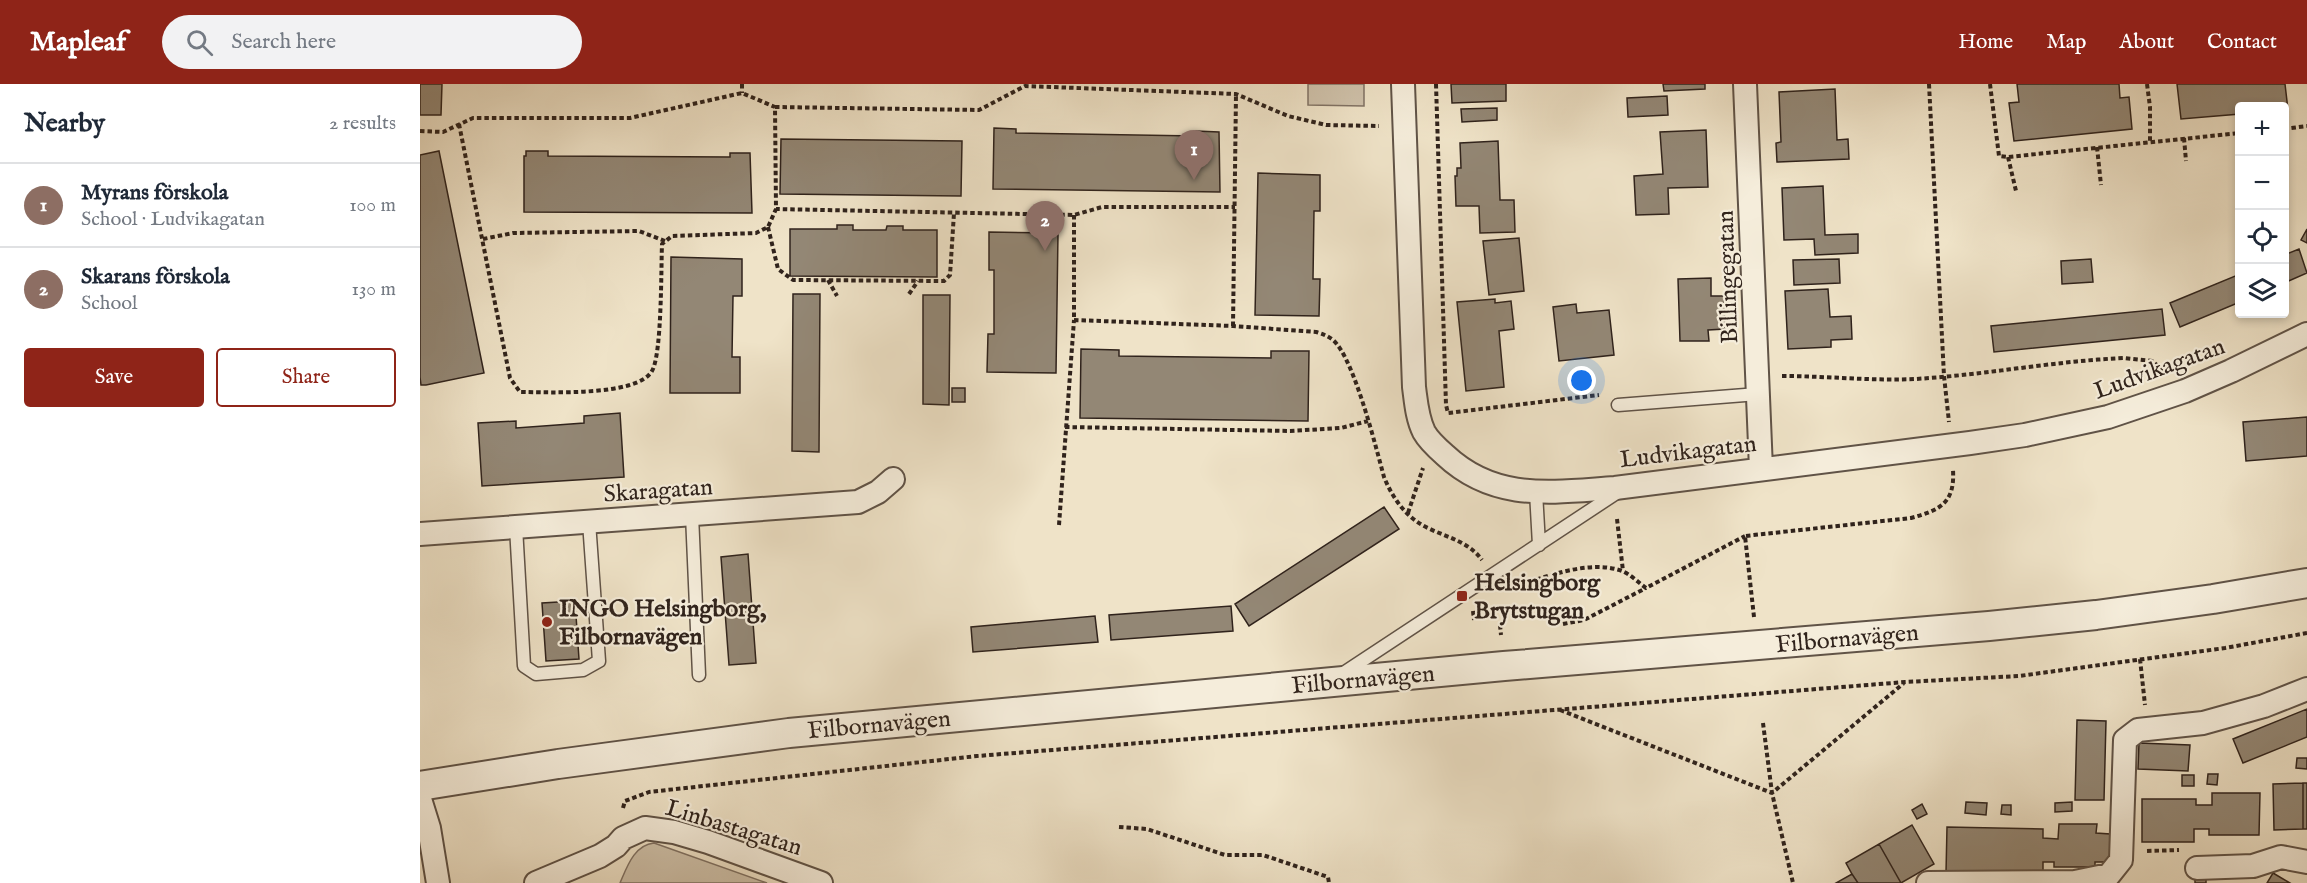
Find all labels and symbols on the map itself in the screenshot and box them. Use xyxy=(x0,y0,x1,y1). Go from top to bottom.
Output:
pin: 1 xyxy=(1174,130,1214,180)
pin: 2 xyxy=(1026,202,1064,251)
street label: Billingegatan xyxy=(1711,209,1746,344)
street label: Ludvikagatan xyxy=(2090,331,2229,407)
your location xyxy=(1567,366,1596,395)
street label: Ludvikagatan xyxy=(1618,429,1758,476)
street label: Skaragatan xyxy=(602,472,714,511)
place label: Helsingborg Brytstugan xyxy=(1474,568,1601,627)
marker: Helsingborg Brytstugan xyxy=(1455,589,1469,603)
place label: INGO Helsingborg, Filbornavägen xyxy=(559,594,767,653)
marker: INGO Helsingborg, Filbornavägen xyxy=(540,615,554,629)
street label: Filbornavägen xyxy=(1774,618,1920,661)
street label: Filbornavägen xyxy=(1290,659,1436,702)
street label: Filbornavägen xyxy=(806,704,952,747)
street label: Linbastagatan xyxy=(661,793,806,864)

